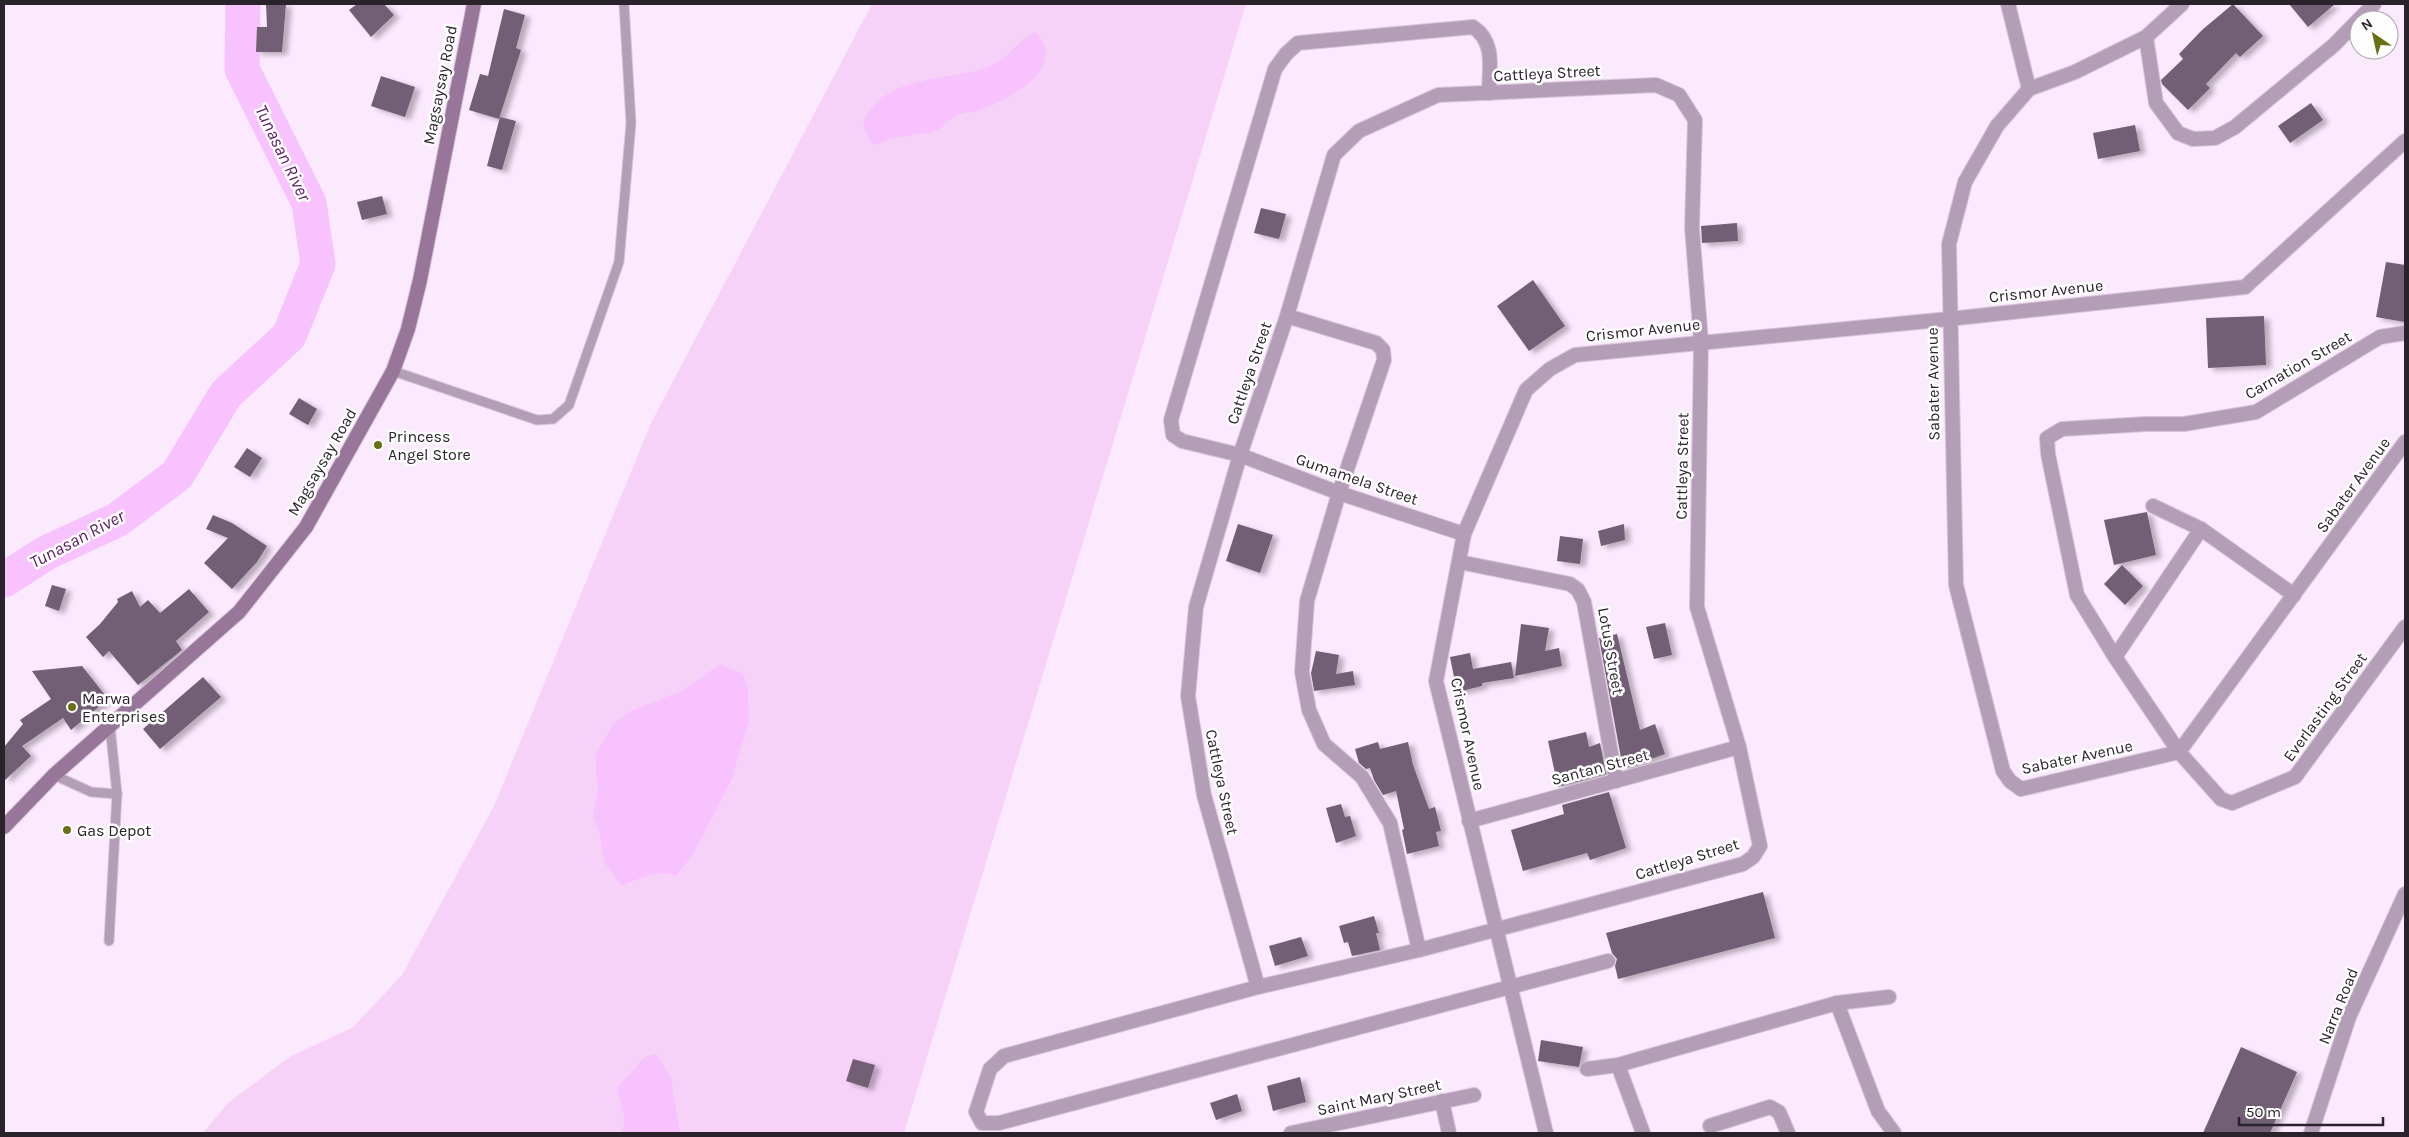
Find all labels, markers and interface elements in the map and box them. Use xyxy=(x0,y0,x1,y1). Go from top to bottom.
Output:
north arrow xyxy=(2349,10,2399,60)
text: N xyxy=(2358,15,2376,34)
street label: Magsaysay Road xyxy=(419,24,461,146)
street label: Cattleya Street xyxy=(1493,61,1601,85)
water label: Tunasan River xyxy=(250,101,316,205)
street label: Crismor Avenue xyxy=(1988,276,2104,306)
street label: Crismor Avenue xyxy=(1585,315,1701,345)
street label: Cattleya Street xyxy=(1223,319,1275,427)
street label: Sabater Avenue xyxy=(1923,327,1943,441)
street label: Carnation Street xyxy=(2241,327,2355,403)
street label: Magsaysay Road xyxy=(283,405,361,519)
street label: Cattleya Street xyxy=(1672,412,1692,520)
place label: Princess Angel Store xyxy=(388,427,471,464)
street label: Sabater Avenue xyxy=(2312,434,2394,536)
marker: Princess Angel Store xyxy=(372,439,384,451)
street label: Gumamela Street xyxy=(1293,449,1421,509)
water label: Tunasan River xyxy=(26,504,129,573)
street label: Lotus Street xyxy=(1594,606,1628,696)
street label: Everlasting Street xyxy=(2279,649,2371,765)
street label: Crismor Avenue xyxy=(1447,676,1489,792)
place label: Marwa Enterprises xyxy=(82,689,166,726)
marker: Marwa Enterprises xyxy=(66,701,78,713)
street label: Cattleya Street xyxy=(1202,728,1242,836)
street label: Sabater Avenue xyxy=(2020,736,2134,778)
street label: Santan Street xyxy=(1549,745,1651,789)
place label: Gas Depot xyxy=(77,821,151,840)
marker: Gas Depot xyxy=(61,824,73,836)
street label: Cattleya Street xyxy=(1633,834,1741,884)
street label: Narra Road xyxy=(2314,965,2362,1047)
street label: Saint Mary Street xyxy=(1315,1075,1443,1119)
scale bar xyxy=(2239,1094,2383,1126)
text: 50 m xyxy=(2246,1103,2281,1121)

